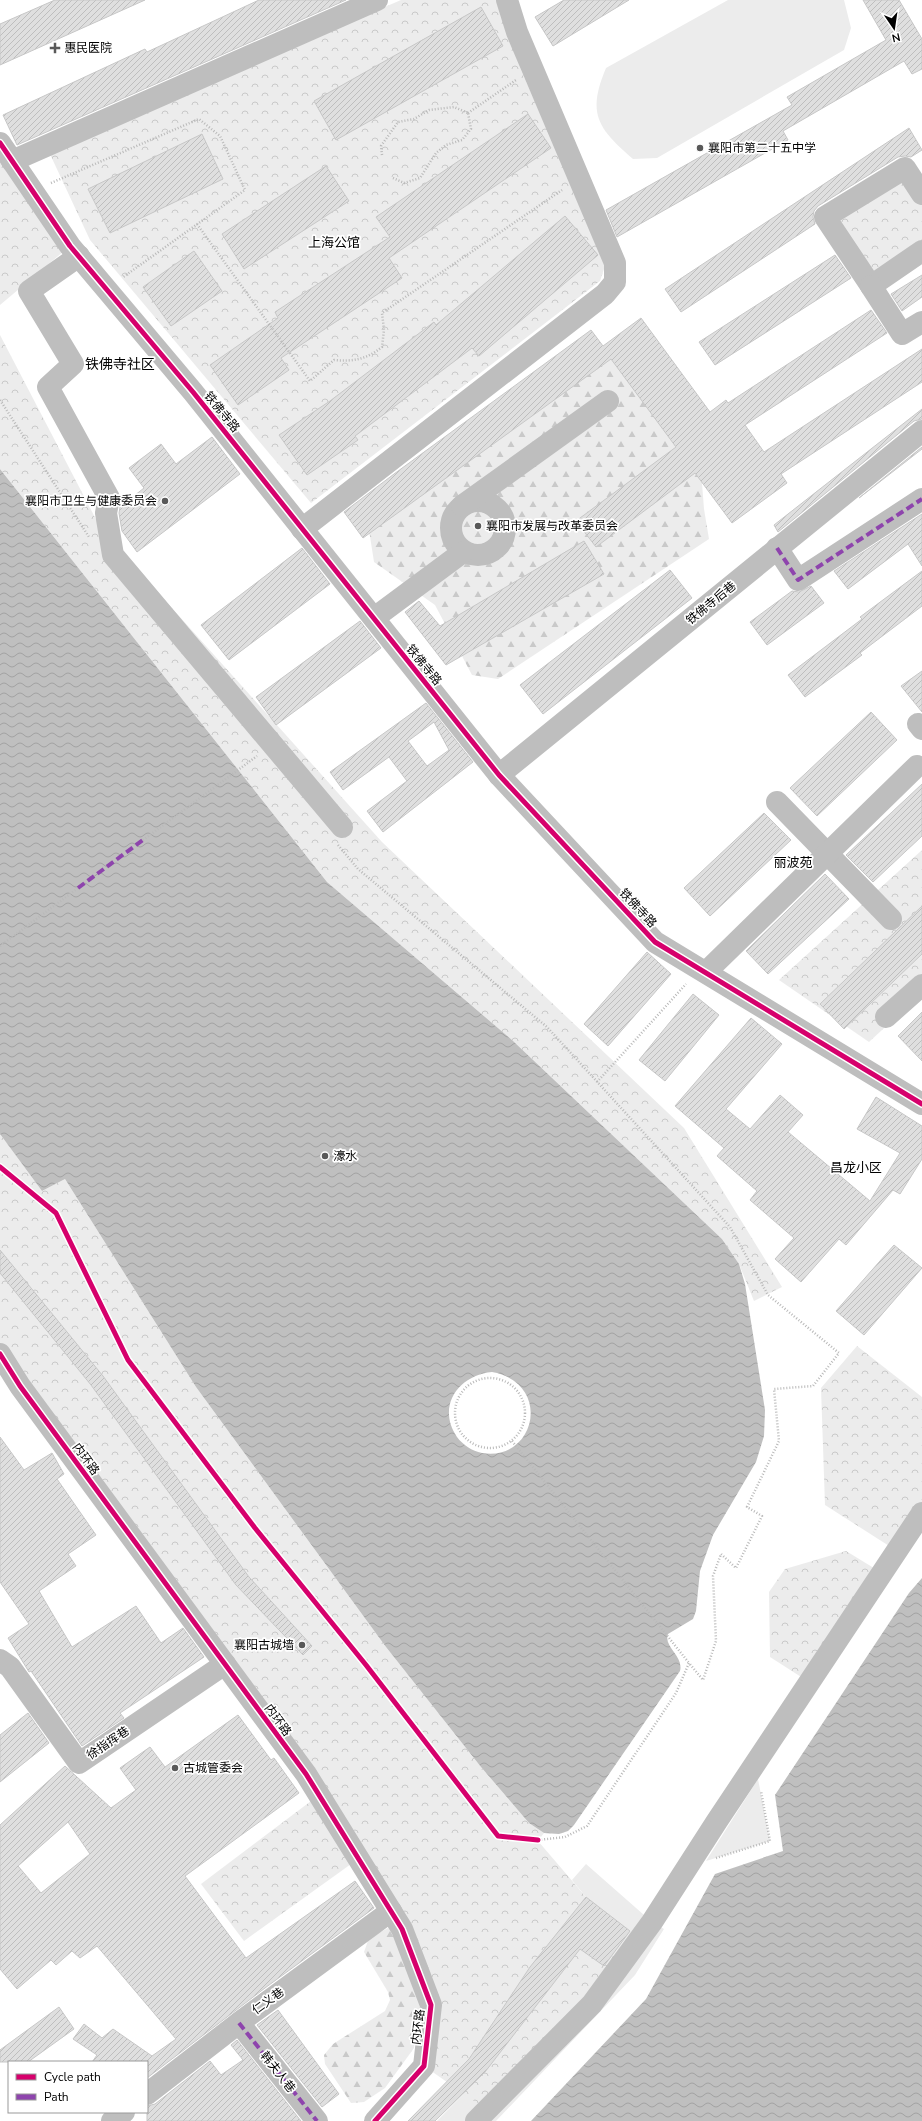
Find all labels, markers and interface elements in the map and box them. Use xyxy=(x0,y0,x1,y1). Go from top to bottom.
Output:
north arrow xyxy=(874,8,914,48)
text: N xyxy=(890,29,902,45)
place label: 惠民医院 xyxy=(64,40,112,56)
marker: 惠民医院 xyxy=(49,42,61,54)
place label: 襄阳市第二十五中学 xyxy=(708,140,816,156)
marker: 襄阳市第二十五中学 xyxy=(695,143,705,153)
district label: 上海公馆 xyxy=(308,234,360,252)
district label: 铁佛寺社区 xyxy=(85,355,155,374)
street label: 铁佛寺路 xyxy=(201,388,243,436)
place label: 襄阳市卫生与健康委员会 xyxy=(25,493,157,509)
marker: 襄阳市卫生与健康委员会 xyxy=(160,496,170,506)
place label: 襄阳市发展与改革委员会 xyxy=(486,518,618,534)
marker: 襄阳市发展与改革委员会 xyxy=(473,521,483,531)
street label: 铁佛寺后巷 xyxy=(683,578,739,628)
street label: 铁佛寺路 xyxy=(403,641,445,689)
district label: 丽波苑 xyxy=(773,854,813,872)
street label: 铁佛寺路 xyxy=(616,885,660,931)
place label: 濠水 xyxy=(333,1148,357,1164)
marker: 濠水 xyxy=(320,1151,330,1161)
district label: 昌龙小区 xyxy=(830,1159,882,1177)
street label: 内环路 xyxy=(69,1440,103,1478)
place label: 襄阳古城墙 xyxy=(234,1637,294,1653)
marker: 襄阳古城墙 xyxy=(297,1640,307,1650)
street label: 内环路 xyxy=(261,1701,295,1739)
street label: 徐指挥巷 xyxy=(84,1723,132,1763)
place label: 古城管委会 xyxy=(183,1760,243,1776)
marker: 古城管委会 xyxy=(170,1763,180,1773)
street label: 仁义巷 xyxy=(249,1984,287,2018)
street label: 内环路 xyxy=(408,2008,428,2046)
street label: 韩夫人巷 xyxy=(257,2048,299,2096)
legend xyxy=(8,2061,148,2113)
text: Cycle path xyxy=(44,2069,101,2085)
text: Path xyxy=(44,2089,69,2105)

